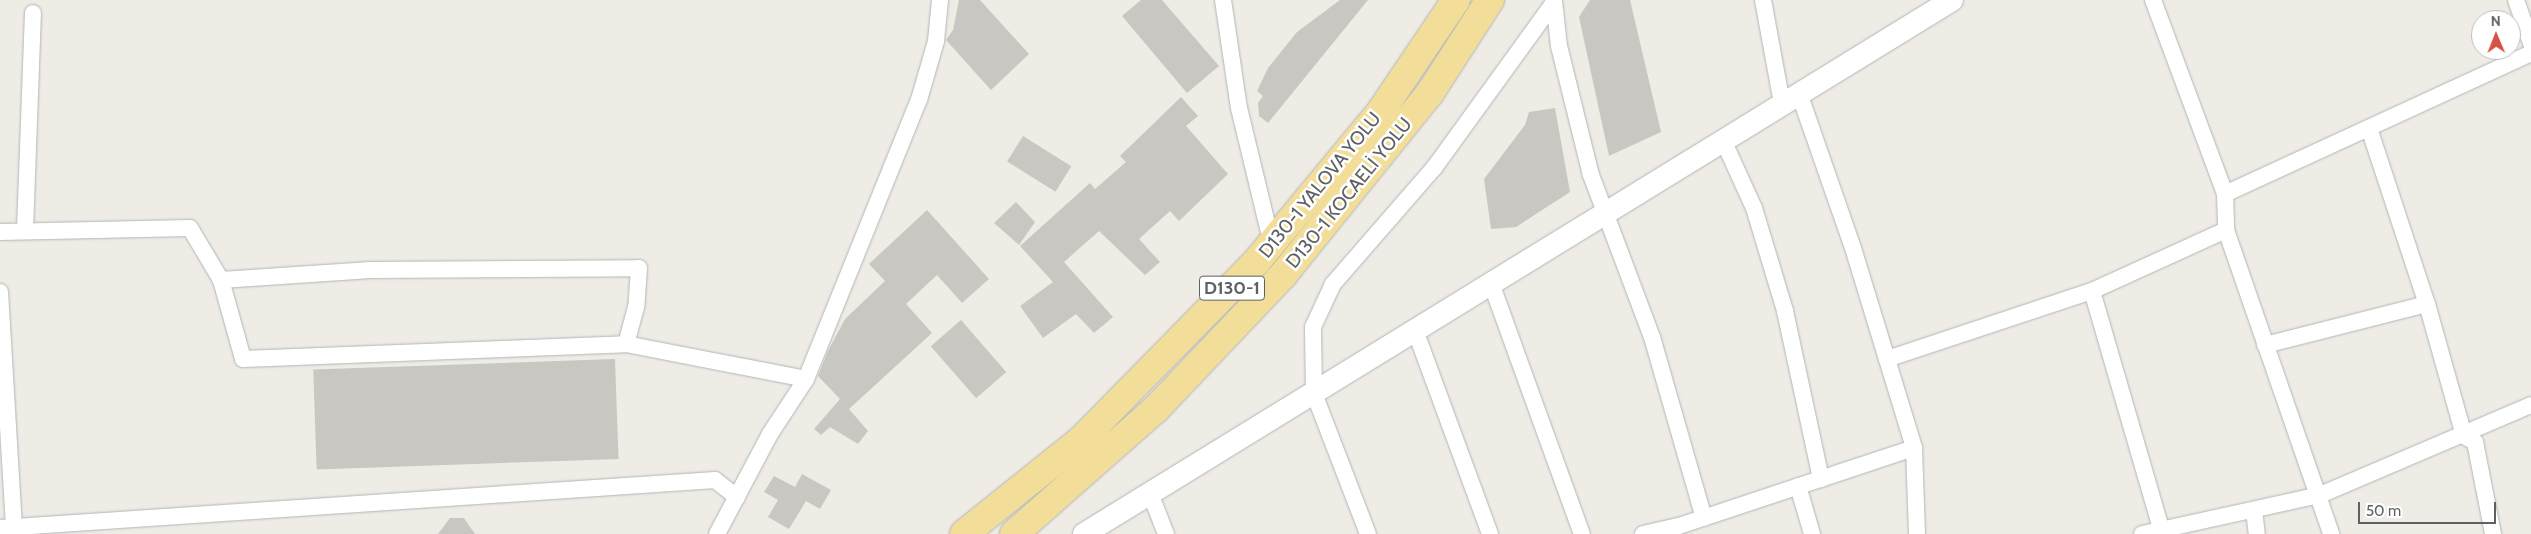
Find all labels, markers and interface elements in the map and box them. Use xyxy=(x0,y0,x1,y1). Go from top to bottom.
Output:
north arrow xyxy=(2471,10,2521,60)
text: N xyxy=(2491,12,2501,30)
street label: D130-1 YALOVA YOLU xyxy=(1254,107,1386,263)
street label: D130-1 KOCAELİ YOLU xyxy=(1281,113,1417,273)
road number: D130-1 xyxy=(1198,272,1266,304)
scale bar xyxy=(2361,492,2498,524)
text: 50 m xyxy=(2366,502,2401,520)

